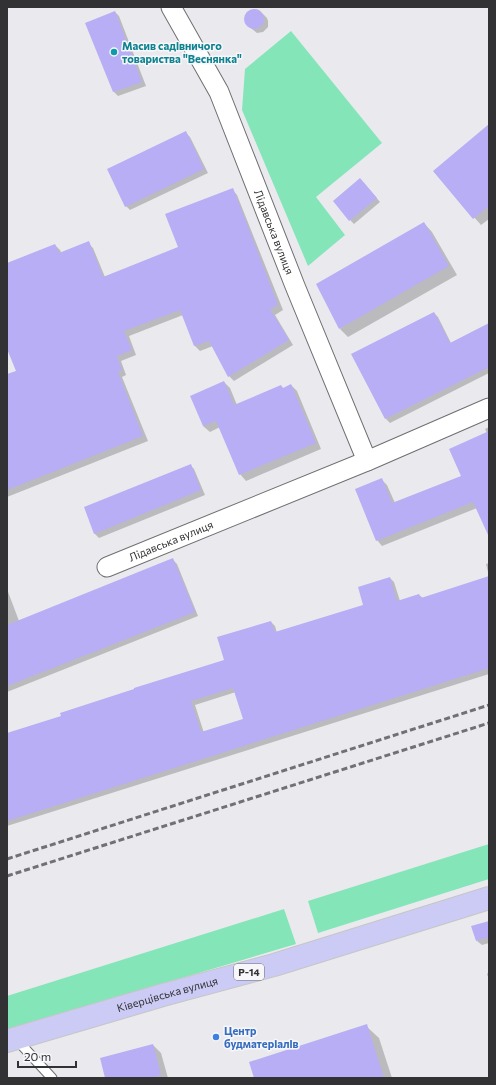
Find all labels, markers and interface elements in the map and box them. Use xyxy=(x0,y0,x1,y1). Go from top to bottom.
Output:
place label: Масив садівничого товариства "Веснянка" xyxy=(122,39,242,65)
marker: Масив садівничого товариства "Веснянка" xyxy=(109,47,119,57)
street label: Лідавська вулиця xyxy=(252,188,297,276)
street label: Лідавська вулиця xyxy=(127,517,215,563)
road number: Р-14 xyxy=(234,964,264,980)
street label: Ківерцівська вулиця xyxy=(115,974,219,1014)
place label: Центр будматеріалів xyxy=(224,1024,299,1050)
marker: Центр будматеріалів xyxy=(211,1032,221,1042)
scale bar xyxy=(18,1043,76,1069)
text: 20 m xyxy=(24,1049,51,1063)

